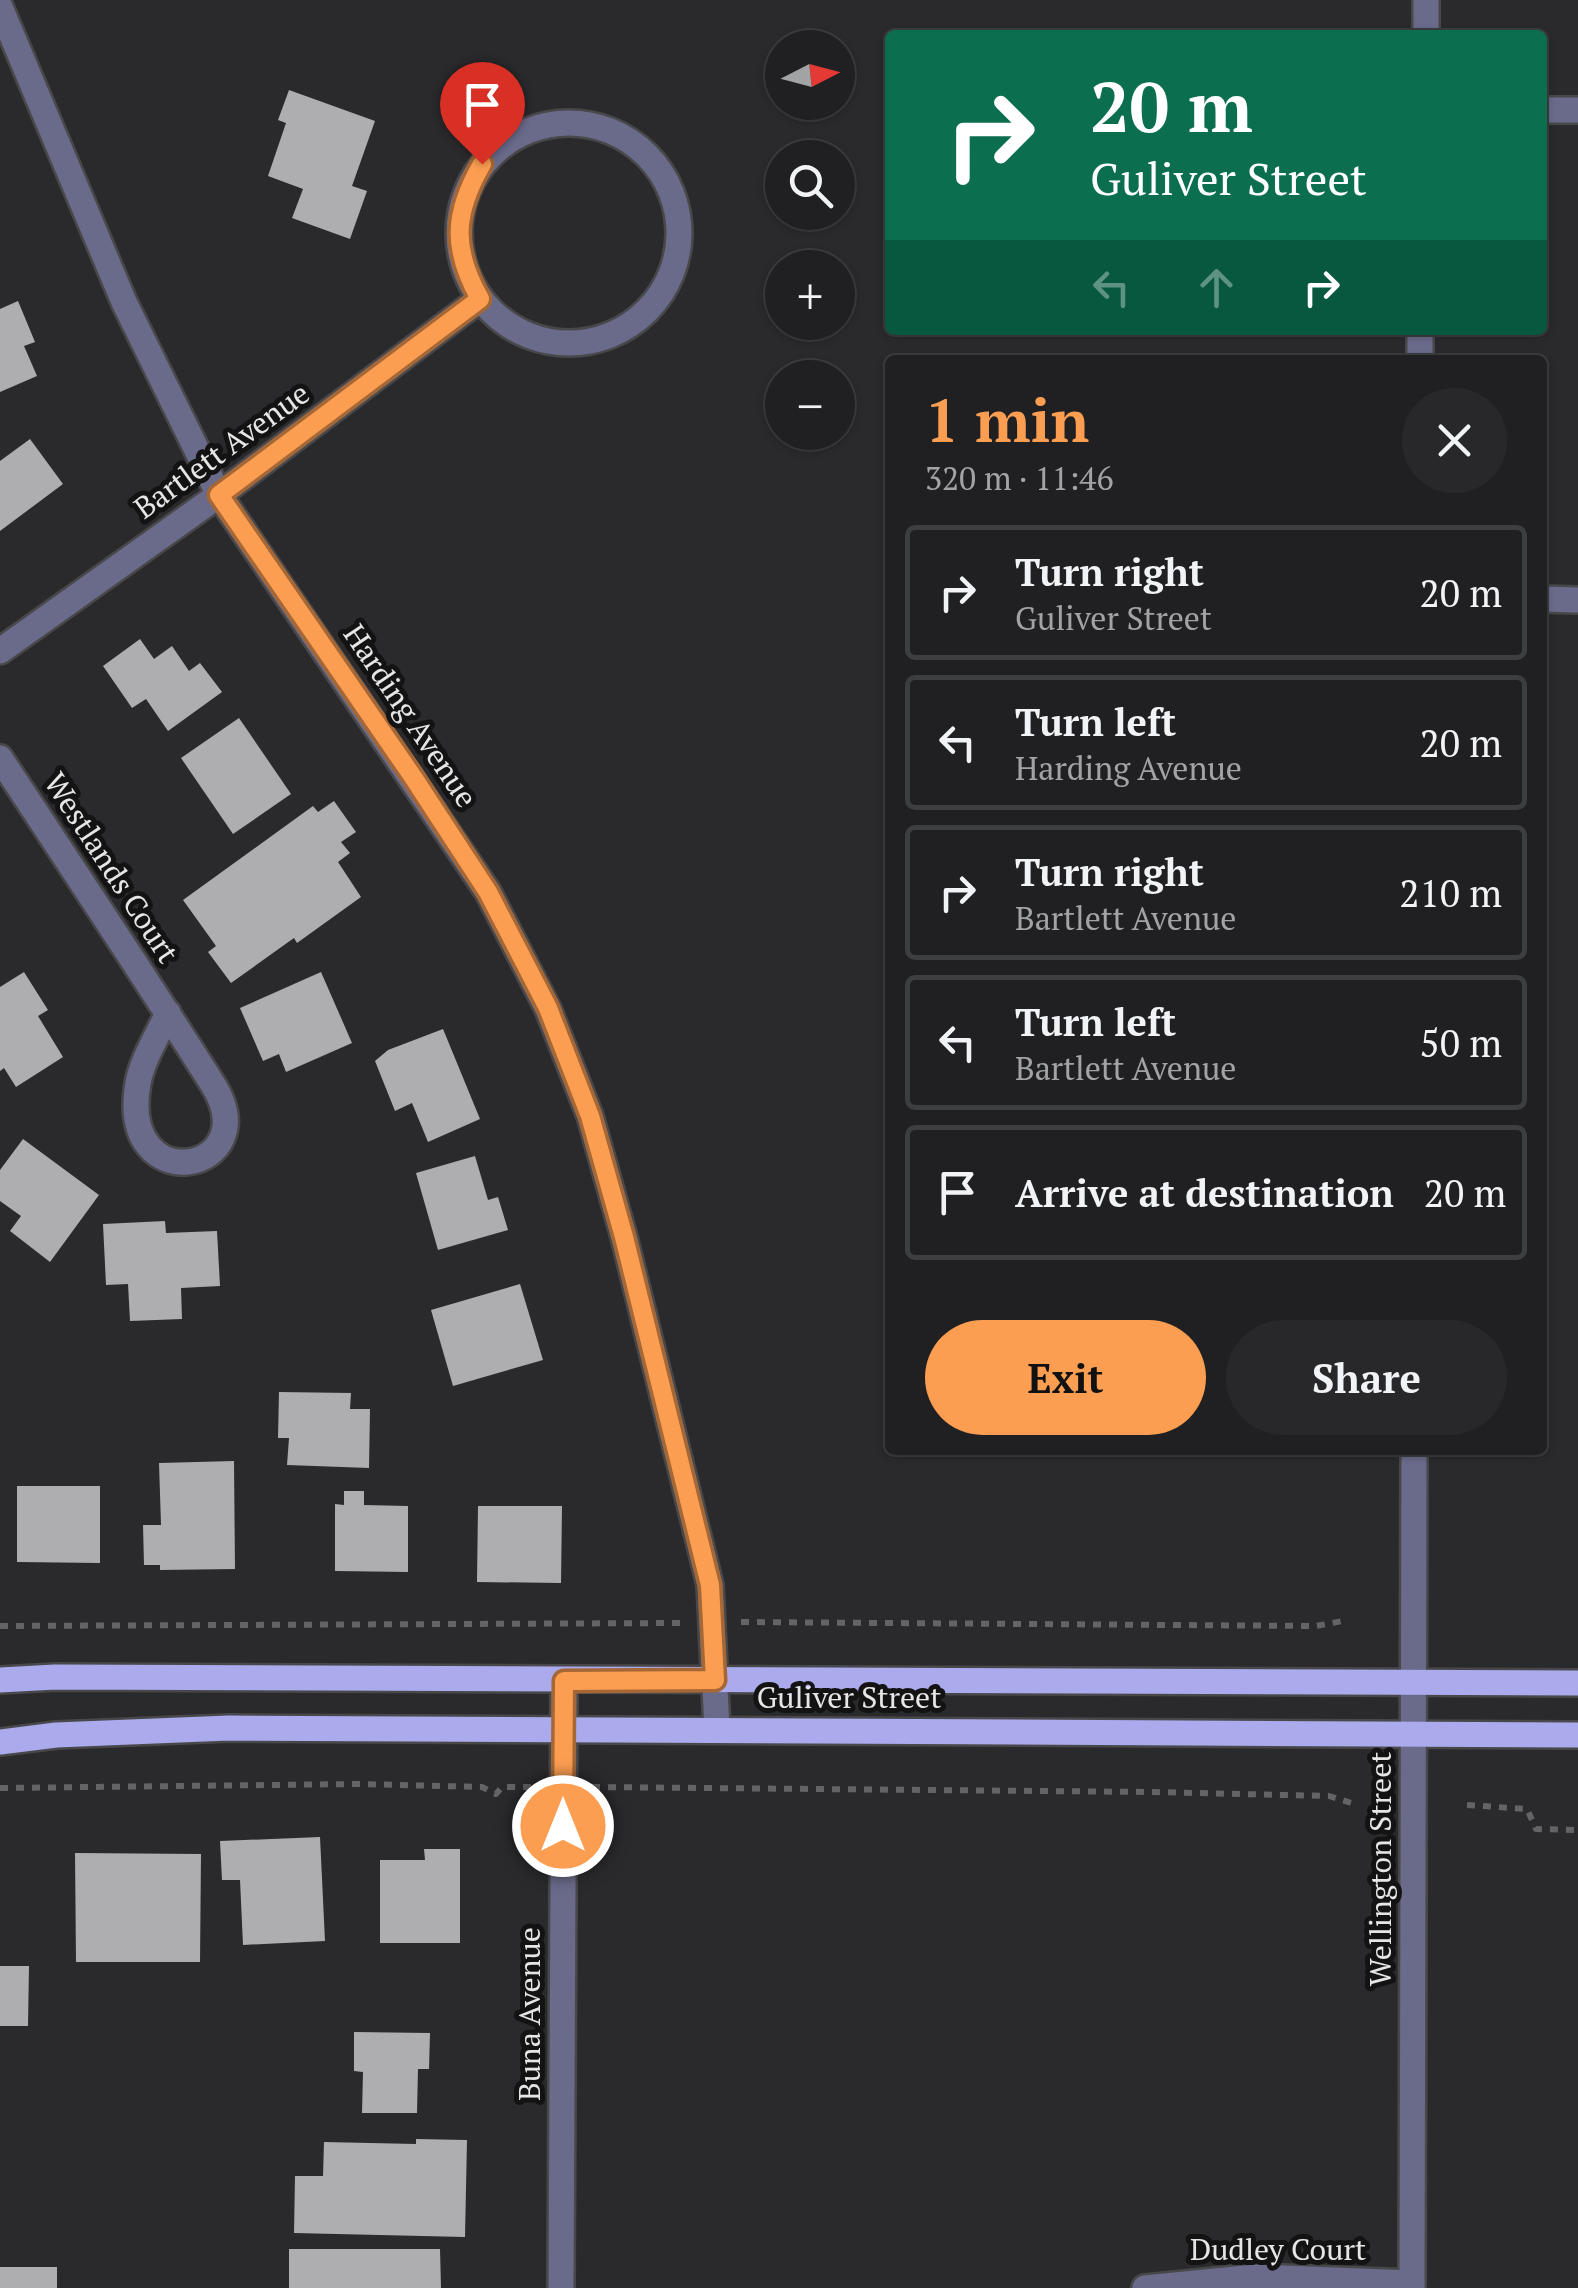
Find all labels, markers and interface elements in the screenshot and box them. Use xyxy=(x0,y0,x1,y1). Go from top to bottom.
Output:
north arrow xyxy=(765,30,855,120)
map controls xyxy=(765,30,855,450)
text: 20 m xyxy=(1090,59,1253,152)
pin xyxy=(440,62,525,165)
icon: right xyxy=(925,70,1055,200)
icon: arrive xyxy=(455,77,510,132)
button: search xyxy=(765,140,855,230)
text: Guliver Street xyxy=(1090,148,1367,208)
button: + xyxy=(765,250,855,340)
icon: left xyxy=(1084,260,1139,315)
icon: ahead xyxy=(1189,260,1244,315)
icon: right xyxy=(1294,260,1349,315)
button: − xyxy=(765,360,855,450)
street label: Bartlett Avenue xyxy=(126,373,317,527)
text: 1 min xyxy=(925,380,1089,459)
button: close xyxy=(1402,388,1507,493)
text: 320 m · 11:46 xyxy=(925,457,1113,499)
text: Turn right xyxy=(1015,547,1204,597)
icon: right xyxy=(930,565,985,620)
text: 20 m xyxy=(1419,568,1502,618)
text: Guliver Street xyxy=(1015,597,1212,639)
street label: Harding Avenue xyxy=(335,616,487,815)
text: Turn left xyxy=(1015,697,1176,747)
icon: left xyxy=(930,715,985,770)
text: 20 m xyxy=(1419,718,1502,768)
text: Harding Avenue xyxy=(1015,747,1242,789)
street label: Westlands Court xyxy=(35,765,188,970)
text: Turn right xyxy=(1015,847,1204,897)
icon: right xyxy=(930,865,985,920)
text: 210 m xyxy=(1399,868,1502,918)
text: Bartlett Avenue xyxy=(1015,897,1236,939)
text: Turn left xyxy=(1015,997,1176,1047)
icon: left xyxy=(930,1015,985,1070)
text: 50 m xyxy=(1419,1018,1502,1068)
text: Bartlett Avenue xyxy=(1015,1047,1236,1089)
icon: arrive xyxy=(930,1165,985,1220)
text: Arrive at destination xyxy=(1015,1168,1394,1218)
text: 20 m xyxy=(1424,1168,1506,1218)
button: Exit xyxy=(925,1320,1206,1435)
button: Share xyxy=(1226,1320,1507,1435)
street label: Guliver Street xyxy=(757,1677,941,1717)
street label: Wellington Street xyxy=(1360,1752,1400,1986)
position arrow xyxy=(511,1774,615,1878)
street label: Buna Avenue xyxy=(509,1927,549,2101)
street label: Dudley Court xyxy=(1190,2229,1366,2269)

